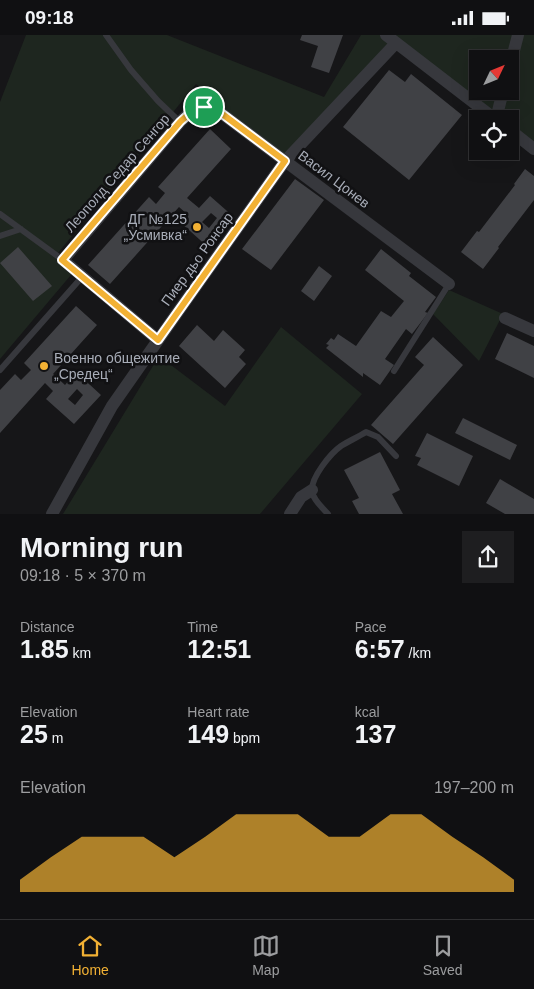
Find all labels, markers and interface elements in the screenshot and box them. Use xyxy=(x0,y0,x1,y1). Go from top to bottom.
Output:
text: 09:18 xyxy=(25,7,74,28)
north arrow xyxy=(469,50,519,100)
map controls xyxy=(469,50,519,160)
pin xyxy=(183,86,225,128)
icon: arrive xyxy=(190,93,218,121)
button: locate xyxy=(469,110,519,160)
street label: Леополд Седар Сенгор xyxy=(61,111,173,235)
street label: Васил Цонев xyxy=(295,147,373,211)
street label: Пиер дьо Ронсар xyxy=(158,209,236,309)
place label: ДГ №125 „Усмивка“ xyxy=(124,211,187,243)
marker: ДГ №125 „Усмивка“ xyxy=(191,221,203,233)
place label: Военно общежитие „Средец“ xyxy=(54,350,180,382)
marker: Военно общежитие „Средец“ xyxy=(38,360,50,372)
button: share xyxy=(462,531,514,583)
text: Morning run xyxy=(20,532,183,563)
text: 09:18 · 5 × 370 m xyxy=(20,567,146,584)
text: Distance xyxy=(20,619,74,635)
text: Time xyxy=(187,619,218,635)
text: Pace xyxy=(355,619,387,635)
text: 1.85 xyxy=(20,635,69,663)
text: 12:51 xyxy=(187,635,251,663)
text: 6:57 xyxy=(355,635,405,663)
text: km xyxy=(69,645,91,661)
text: /km xyxy=(405,645,431,661)
text: Elevation xyxy=(20,704,78,720)
text: Heart rate xyxy=(187,704,250,720)
text: kcal xyxy=(355,704,380,720)
text: 25 xyxy=(20,720,48,748)
text: 149 xyxy=(187,720,229,748)
text: 137 xyxy=(355,720,396,748)
text: m xyxy=(48,730,63,746)
text: bpm xyxy=(229,730,260,746)
text: Elevation xyxy=(20,779,86,796)
text: 197–200 m xyxy=(434,779,514,796)
tab: Home xyxy=(71,932,109,978)
tab: Map xyxy=(252,932,280,978)
tab: Saved xyxy=(423,932,462,978)

